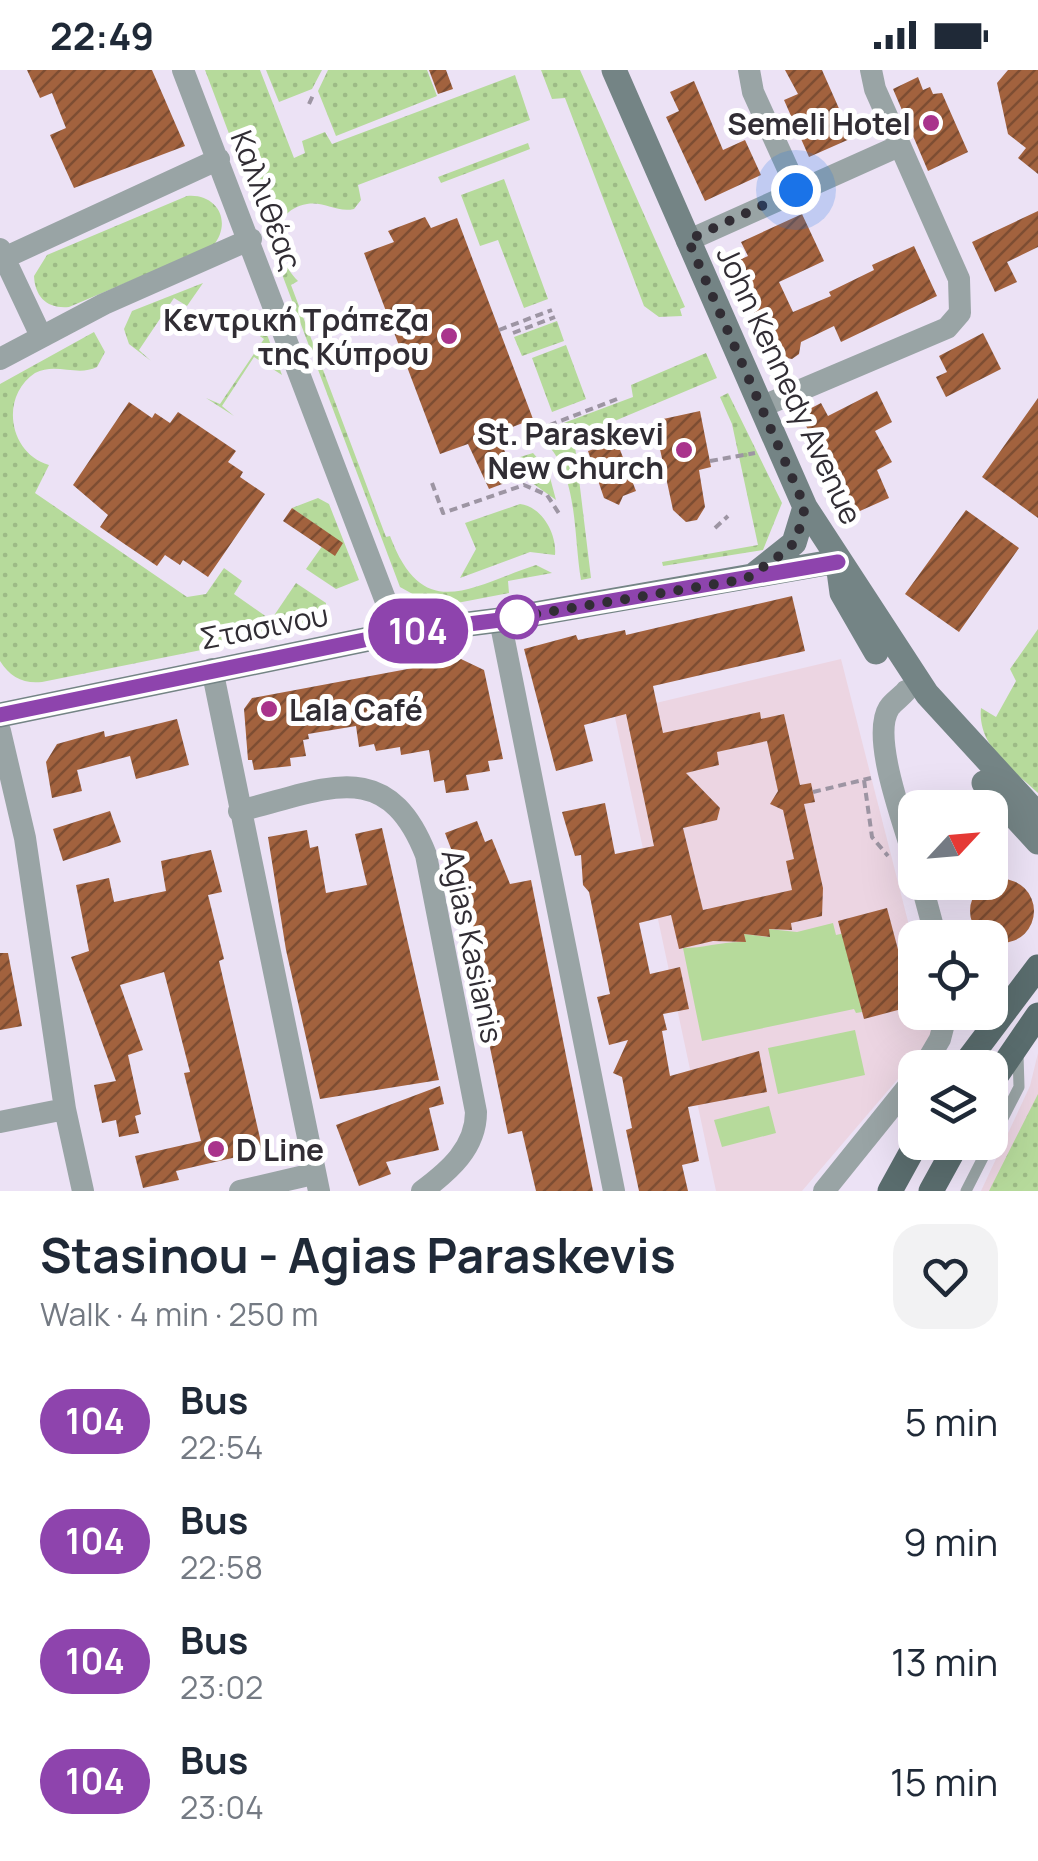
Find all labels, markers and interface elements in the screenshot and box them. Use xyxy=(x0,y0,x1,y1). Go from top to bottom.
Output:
text: 22:49 xyxy=(50,9,154,61)
place label: Semeli Hotel xyxy=(727,103,911,144)
marker: Semeli Hotel xyxy=(920,112,942,134)
street label: Καλλιθέας xyxy=(222,124,312,276)
your location xyxy=(771,165,821,215)
street label: John Kennedy Avenue xyxy=(708,239,872,531)
place label: Κεντρική Τράπεζα της Κύπρου xyxy=(163,299,429,374)
marker: Κεντρική Τράπεζα της Κύπρου xyxy=(438,325,460,347)
place label: St. Paraskevi New Church xyxy=(477,413,664,488)
marker: St. Paraskevi New Church xyxy=(673,439,695,461)
street label: Στασινου xyxy=(196,593,332,659)
unlabelled marker xyxy=(496,596,538,638)
line badge: 104 xyxy=(360,598,476,664)
text: 104 xyxy=(388,607,448,655)
place label: Lala Café xyxy=(289,689,423,730)
marker: Lala Café xyxy=(258,698,280,720)
north arrow xyxy=(898,790,1008,900)
map controls xyxy=(898,790,1008,1160)
street label: Agias Kasianis xyxy=(433,846,513,1046)
button: locate xyxy=(898,920,1008,1030)
button: layers xyxy=(898,1050,1008,1160)
place label: D Line xyxy=(236,1129,324,1170)
marker: D Line xyxy=(205,1138,227,1160)
text: Stasinou - Agias Paraskevis xyxy=(40,1222,676,1287)
button: heart xyxy=(893,1224,998,1329)
text: Walk · 4 min · 250 m xyxy=(40,1292,318,1336)
text: Bus xyxy=(180,1373,248,1425)
text: 5 min xyxy=(905,1395,998,1447)
text: 104 xyxy=(65,1397,125,1445)
text: 22:54 xyxy=(180,1425,263,1469)
text: Bus xyxy=(180,1493,248,1545)
text: 9 min xyxy=(903,1515,998,1567)
text: 104 xyxy=(65,1517,125,1565)
text: 22:58 xyxy=(180,1545,263,1589)
text: Bus xyxy=(180,1613,248,1665)
text: 13 min xyxy=(891,1635,998,1687)
text: 104 xyxy=(65,1637,125,1685)
text: 23:02 xyxy=(180,1665,263,1709)
text: Bus xyxy=(180,1733,248,1785)
text: 15 min xyxy=(890,1755,998,1807)
text: 104 xyxy=(65,1757,125,1805)
text: 23:04 xyxy=(180,1785,264,1829)

